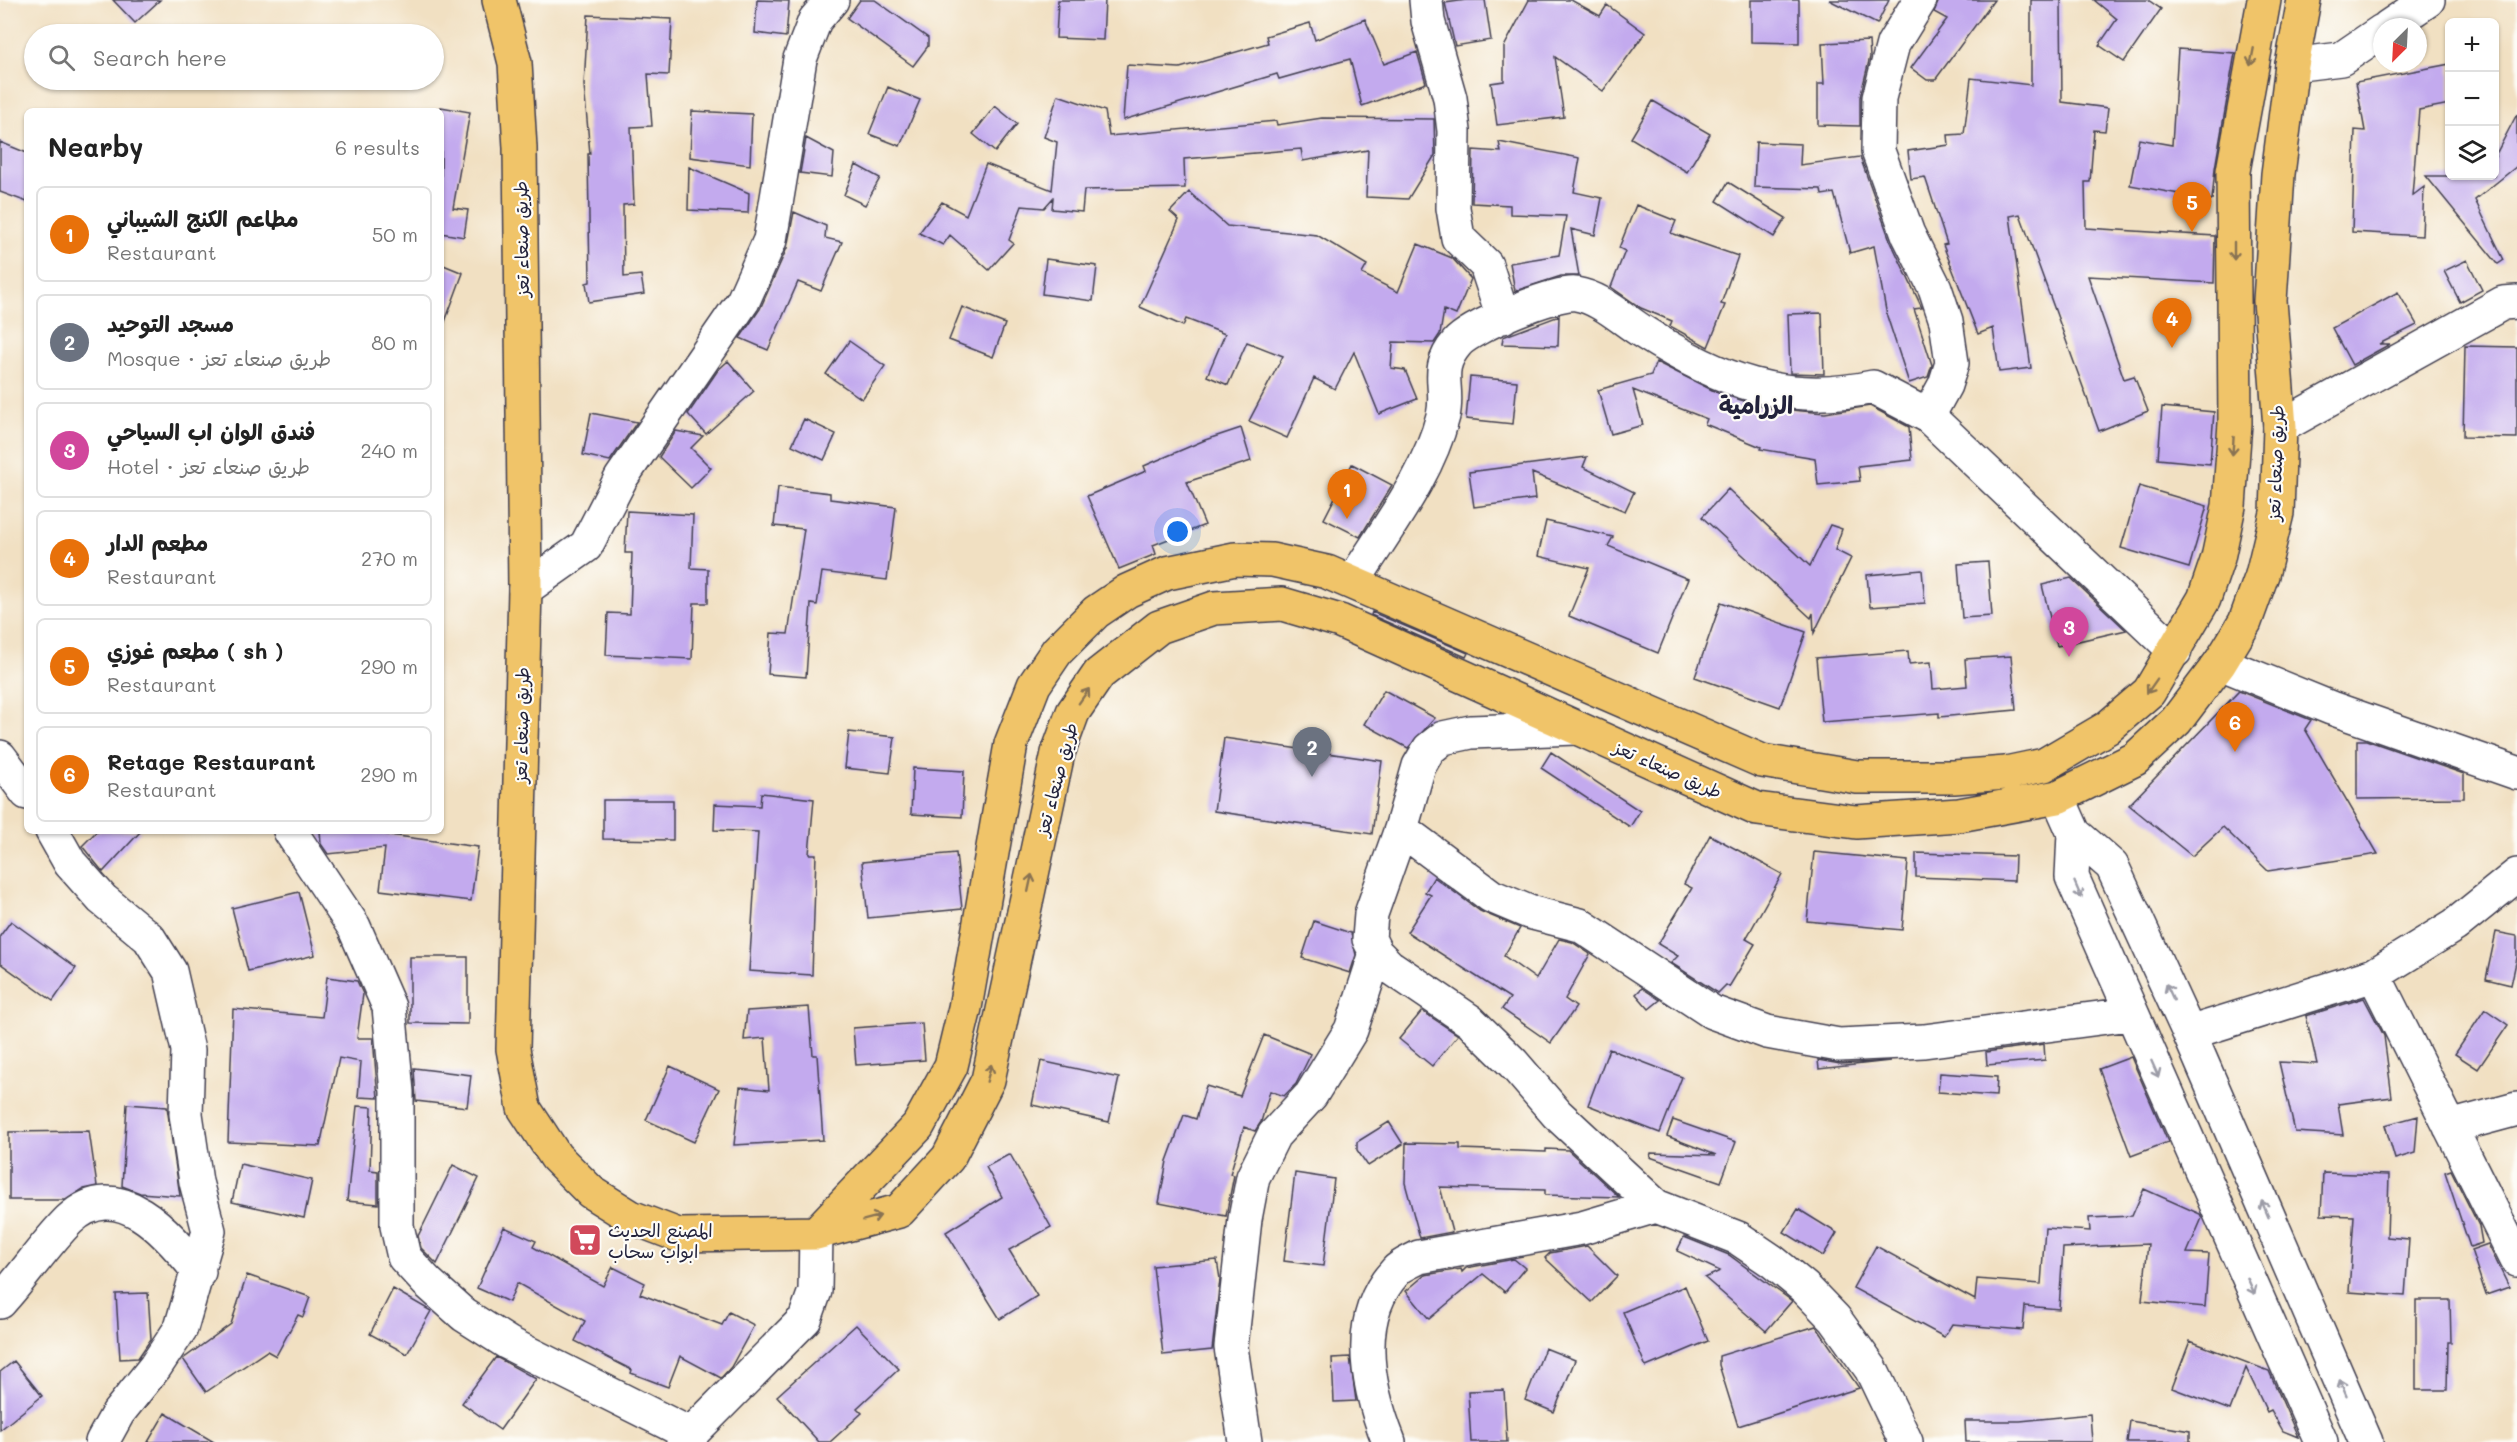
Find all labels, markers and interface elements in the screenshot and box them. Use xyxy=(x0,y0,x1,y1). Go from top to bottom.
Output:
north arrow xyxy=(2373,18,2427,72)
map controls xyxy=(2445,18,2499,180)
button: + xyxy=(2445,18,2499,72)
search box xyxy=(24,24,444,90)
icon: search xyxy=(45,41,78,74)
text: Search here xyxy=(93,43,227,72)
one-way arrow xyxy=(2246,47,2257,67)
button: − xyxy=(2445,72,2499,126)
button: layers xyxy=(2445,126,2499,180)
text: Nearby xyxy=(48,130,143,164)
text: 6 results xyxy=(335,134,420,160)
street label: طريق صنعاء تعز xyxy=(508,181,534,299)
pin: 5 xyxy=(2172,182,2212,232)
text: مطاعم الكنج الشيباني xyxy=(107,204,299,233)
text: 1 xyxy=(65,221,74,247)
text: 50 m xyxy=(372,221,418,247)
text: Restaurant xyxy=(107,239,217,265)
one-way arrow xyxy=(2228,240,2240,260)
pin: 4 xyxy=(2152,298,2192,348)
text: مسجد التوحيد xyxy=(107,309,234,338)
text: 2 xyxy=(64,329,75,355)
text: 80 m xyxy=(371,329,418,355)
text: Mosque · طريق صنعاء تعز xyxy=(107,345,331,371)
district label: الزرامية xyxy=(1719,389,1793,420)
street label: طريق صنعاء تعز xyxy=(2261,404,2289,524)
text: فندق الوان اب السياحي xyxy=(107,417,315,446)
one-way arrow xyxy=(2227,435,2238,455)
text: 3 xyxy=(64,437,76,463)
text: 240 m xyxy=(360,437,418,463)
text: Hotel · طريق صنعاء تعز xyxy=(107,453,310,479)
pin: 1 xyxy=(1328,470,1366,519)
your location xyxy=(1163,517,1192,546)
text: مطعم الدار xyxy=(107,528,208,557)
text: 4 xyxy=(63,545,76,571)
text: 270 m xyxy=(361,545,418,571)
text: Restaurant xyxy=(107,563,217,589)
pin: 3 xyxy=(2050,608,2088,657)
text: مطعم غوزي ( sh ) xyxy=(107,636,283,665)
text: 5 xyxy=(64,653,75,679)
text: 290 m xyxy=(360,653,418,679)
street label: طريق صنعاء تعز xyxy=(508,667,534,785)
text: Restaurant xyxy=(107,671,217,697)
one-way arrow xyxy=(2146,677,2158,693)
one-way arrow xyxy=(1078,689,1090,705)
pin: 6 xyxy=(2216,702,2254,752)
street label: طريق صنعاء تعز xyxy=(1029,720,1083,840)
pin: 2 xyxy=(1292,728,1332,777)
street label: طريق صنعاء تعز xyxy=(1608,734,1726,804)
text: Retage Restaurant xyxy=(107,747,315,776)
text: 6 xyxy=(63,761,76,787)
text: 290 m xyxy=(360,761,418,787)
text: Restaurant xyxy=(107,776,217,802)
one-way arrow xyxy=(1025,873,1037,892)
one-way arrow xyxy=(2072,881,2084,899)
one-way arrow xyxy=(2164,984,2176,1002)
one-way arrow xyxy=(2150,1060,2161,1078)
one-way arrow xyxy=(984,1064,996,1083)
one-way arrow xyxy=(2259,1201,2271,1219)
one-way arrow xyxy=(862,1212,881,1224)
place label: المصنع الحديث ابواب سحاب xyxy=(608,1218,713,1263)
supermarket icon: المصنع الحديث ابواب سحاب xyxy=(567,1222,603,1258)
one-way arrow xyxy=(2246,1276,2258,1294)
one-way arrow xyxy=(2337,1380,2348,1398)

